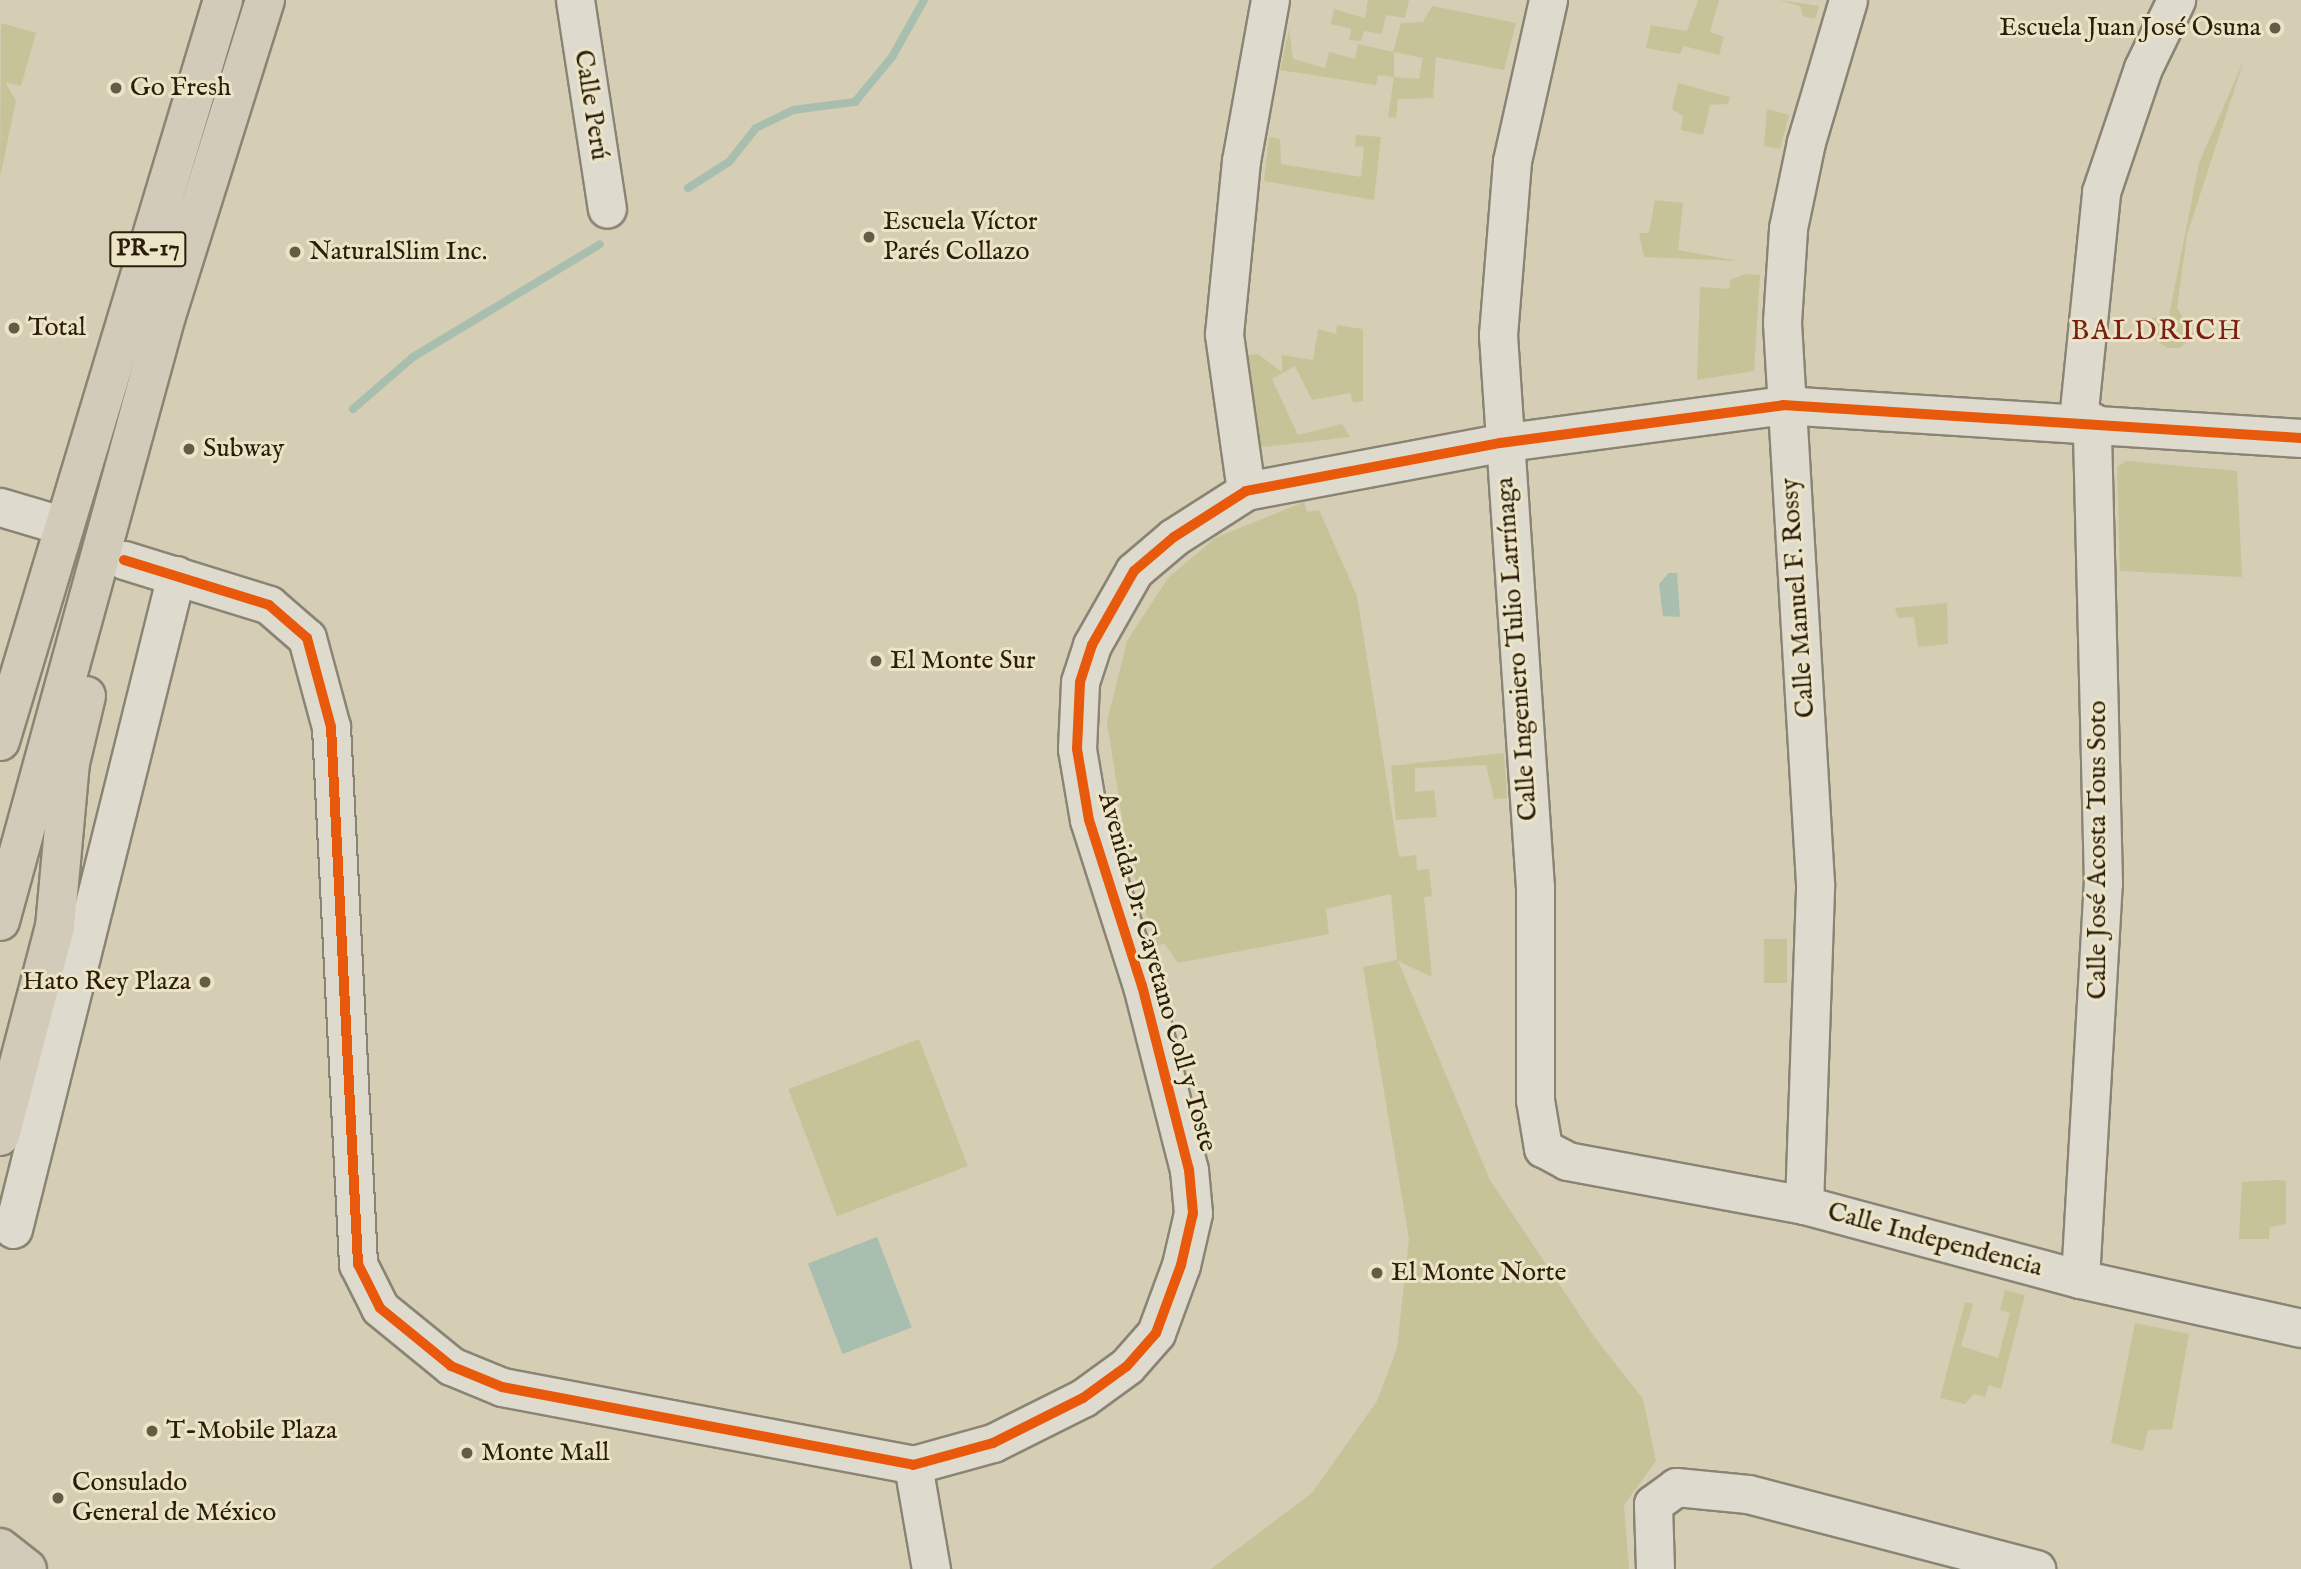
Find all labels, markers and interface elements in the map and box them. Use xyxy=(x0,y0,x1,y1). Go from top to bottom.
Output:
place label: Escuela Juan José Osuna xyxy=(1999,12,2261,44)
marker: Escuela Juan José Osuna xyxy=(2267,20,2283,36)
street label: Calle Perú xyxy=(567,48,615,162)
place label: Go Fresh xyxy=(130,72,231,104)
marker: Go Fresh xyxy=(108,80,124,96)
place label: Escuela Víctor Parés Collazo xyxy=(883,206,1037,268)
road number: PR-17 xyxy=(108,228,188,270)
marker: Escuela Víctor Parés Collazo xyxy=(861,229,877,245)
place label: NaturalSlim Inc. xyxy=(309,236,487,268)
marker: NaturalSlim Inc. xyxy=(287,244,303,260)
place label: Total xyxy=(28,312,86,344)
district label: BALDRICH xyxy=(2072,315,2242,349)
marker: Total xyxy=(6,320,22,336)
place label: Subway xyxy=(203,433,284,465)
marker: Subway xyxy=(181,441,197,457)
street label: Calle Ingeniero Tulio Larrínaga xyxy=(1489,476,1545,822)
street label: Calle Manuel F. Rossy xyxy=(1774,477,1822,719)
place label: El Monte Sur xyxy=(890,645,1036,677)
marker: El Monte Sur xyxy=(868,653,884,669)
street label: Calle José Acosta Tous Soto xyxy=(2082,701,2114,999)
street label: Avenida Dr. Cayetano Coll y Toste xyxy=(1091,789,1223,1155)
place label: Hato Rey Plaza xyxy=(22,966,191,998)
marker: Hato Rey Plaza xyxy=(197,974,213,990)
street label: Calle Independencia xyxy=(1824,1196,2046,1284)
place label: El Monte Norte xyxy=(1391,1257,1566,1289)
marker: El Monte Norte xyxy=(1369,1265,1385,1281)
place label: T-Mobile Plaza xyxy=(166,1415,337,1447)
marker: T-Mobile Plaza xyxy=(144,1423,160,1439)
place label: Monte Mall xyxy=(481,1437,609,1469)
marker: Monte Mall xyxy=(459,1445,475,1461)
place label: Consulado General de México xyxy=(72,1467,276,1528)
marker: Consulado General de México xyxy=(50,1490,66,1506)

